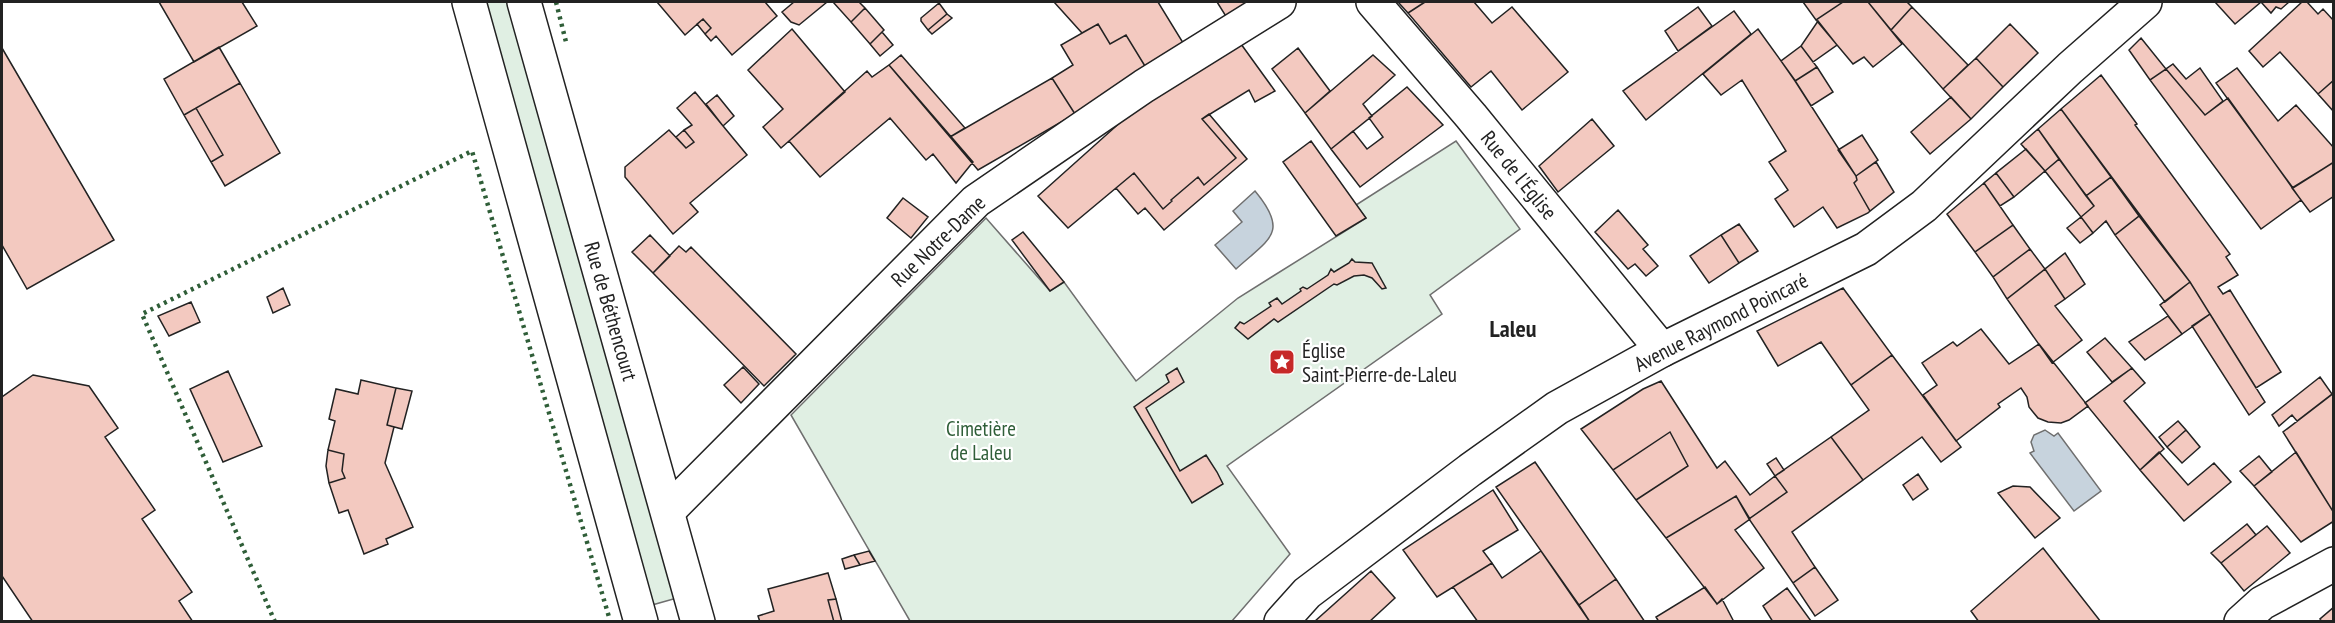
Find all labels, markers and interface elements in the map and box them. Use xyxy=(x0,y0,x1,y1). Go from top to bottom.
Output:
street label: Rue de l'Église xyxy=(1475,125,1563,225)
street label: Rue Notre-Dame xyxy=(885,189,991,293)
street label: Rue de Béthencourt xyxy=(578,238,644,384)
street label: Avenue Raymond Poincaré xyxy=(1630,267,1812,377)
district label: Laleu xyxy=(1490,313,1536,344)
place label: Église Saint-Pierre-de-Laleu xyxy=(1302,337,1457,388)
place icon: Église Saint-Pierre-de-Laleu xyxy=(1267,347,1297,377)
park label: Cimetière de Laleu xyxy=(946,415,1016,466)

